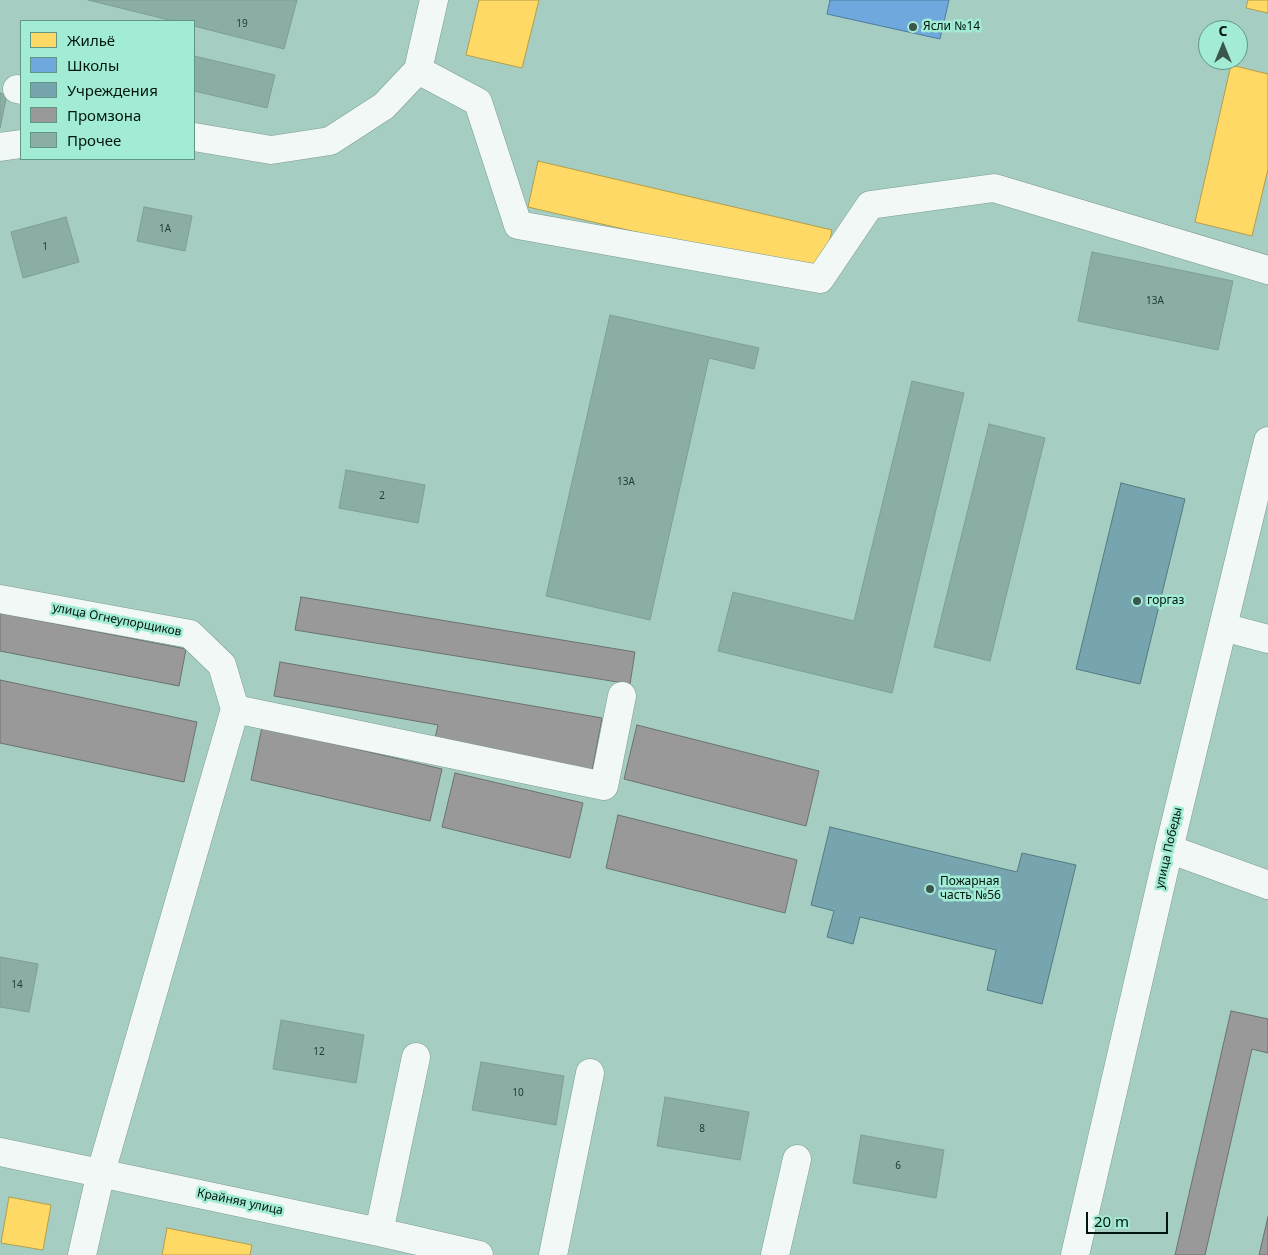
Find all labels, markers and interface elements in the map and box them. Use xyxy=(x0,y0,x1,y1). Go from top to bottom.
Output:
house number: 19 xyxy=(236,18,248,30)
legend xyxy=(20,20,195,160)
place label: Ясли №14 xyxy=(923,20,980,34)
north arrow xyxy=(1198,20,1248,70)
marker: Ясли №14 xyxy=(907,21,919,33)
text: С xyxy=(1218,21,1228,40)
text: Жильё xyxy=(67,30,115,50)
text: Школы xyxy=(67,55,119,75)
text: Учреждения xyxy=(67,80,158,100)
text: Промзона xyxy=(67,105,141,125)
text: Прочее xyxy=(67,130,121,150)
house number: 1А xyxy=(159,223,171,235)
house number: 1 xyxy=(42,241,48,253)
house number: 13А xyxy=(1146,295,1164,307)
house number: 13А xyxy=(617,476,635,488)
house number: 2 xyxy=(379,490,385,502)
place label: горгаз xyxy=(1147,594,1184,608)
marker: горгаз xyxy=(1131,595,1143,607)
street label: улица Огнеупорщиков xyxy=(51,600,183,640)
street label: улица Победы xyxy=(1153,806,1185,890)
place label: Пожарная часть №56 xyxy=(940,875,1001,903)
marker: Пожарная часть №56 xyxy=(924,883,936,895)
house number: 14 xyxy=(11,979,23,991)
house number: 12 xyxy=(313,1046,325,1058)
house number: 10 xyxy=(512,1087,524,1099)
house number: 8 xyxy=(699,1123,705,1135)
house number: 6 xyxy=(895,1160,901,1172)
street label: Крайняя улица xyxy=(196,1186,284,1218)
scale bar xyxy=(1088,1202,1170,1234)
text: 20 m xyxy=(1094,1211,1129,1231)

